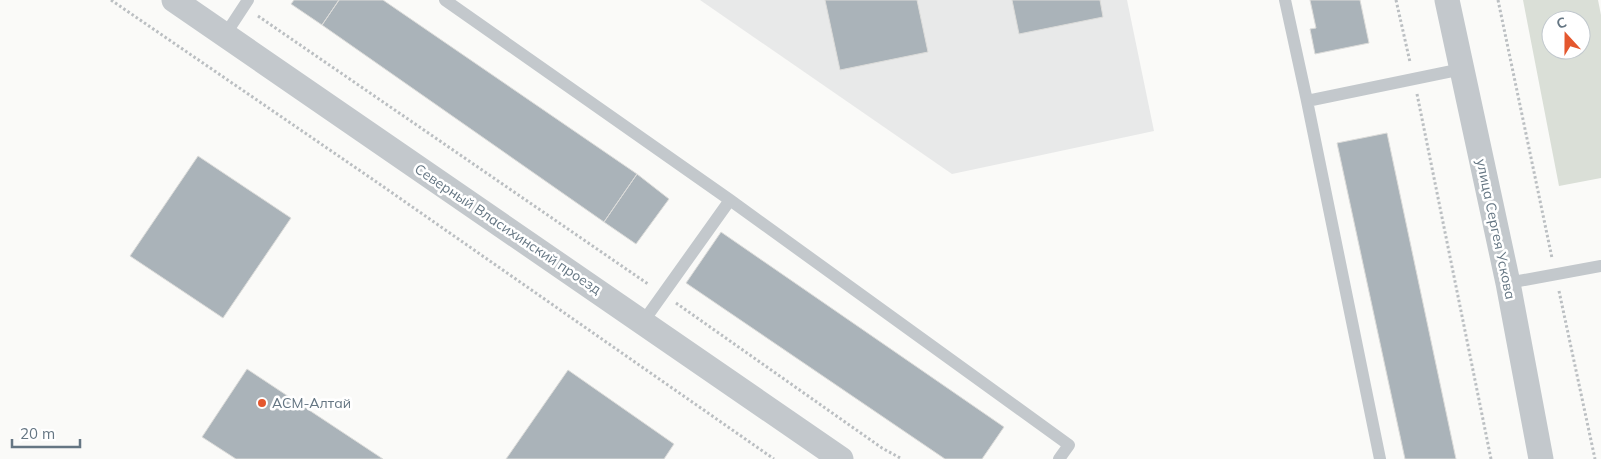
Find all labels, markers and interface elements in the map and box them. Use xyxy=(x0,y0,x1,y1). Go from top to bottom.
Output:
north arrow xyxy=(1541,10,1591,60)
text: С xyxy=(1554,13,1569,33)
street label: улица Сергея Ускова xyxy=(1472,157,1520,301)
street label: Северный Власихинский проезд xyxy=(411,160,605,299)
place label: АСМ-Алтай xyxy=(272,394,351,412)
marker: АСМ-Алтай xyxy=(256,397,268,409)
scale bar xyxy=(12,416,80,448)
text: 20 m xyxy=(20,424,55,443)

